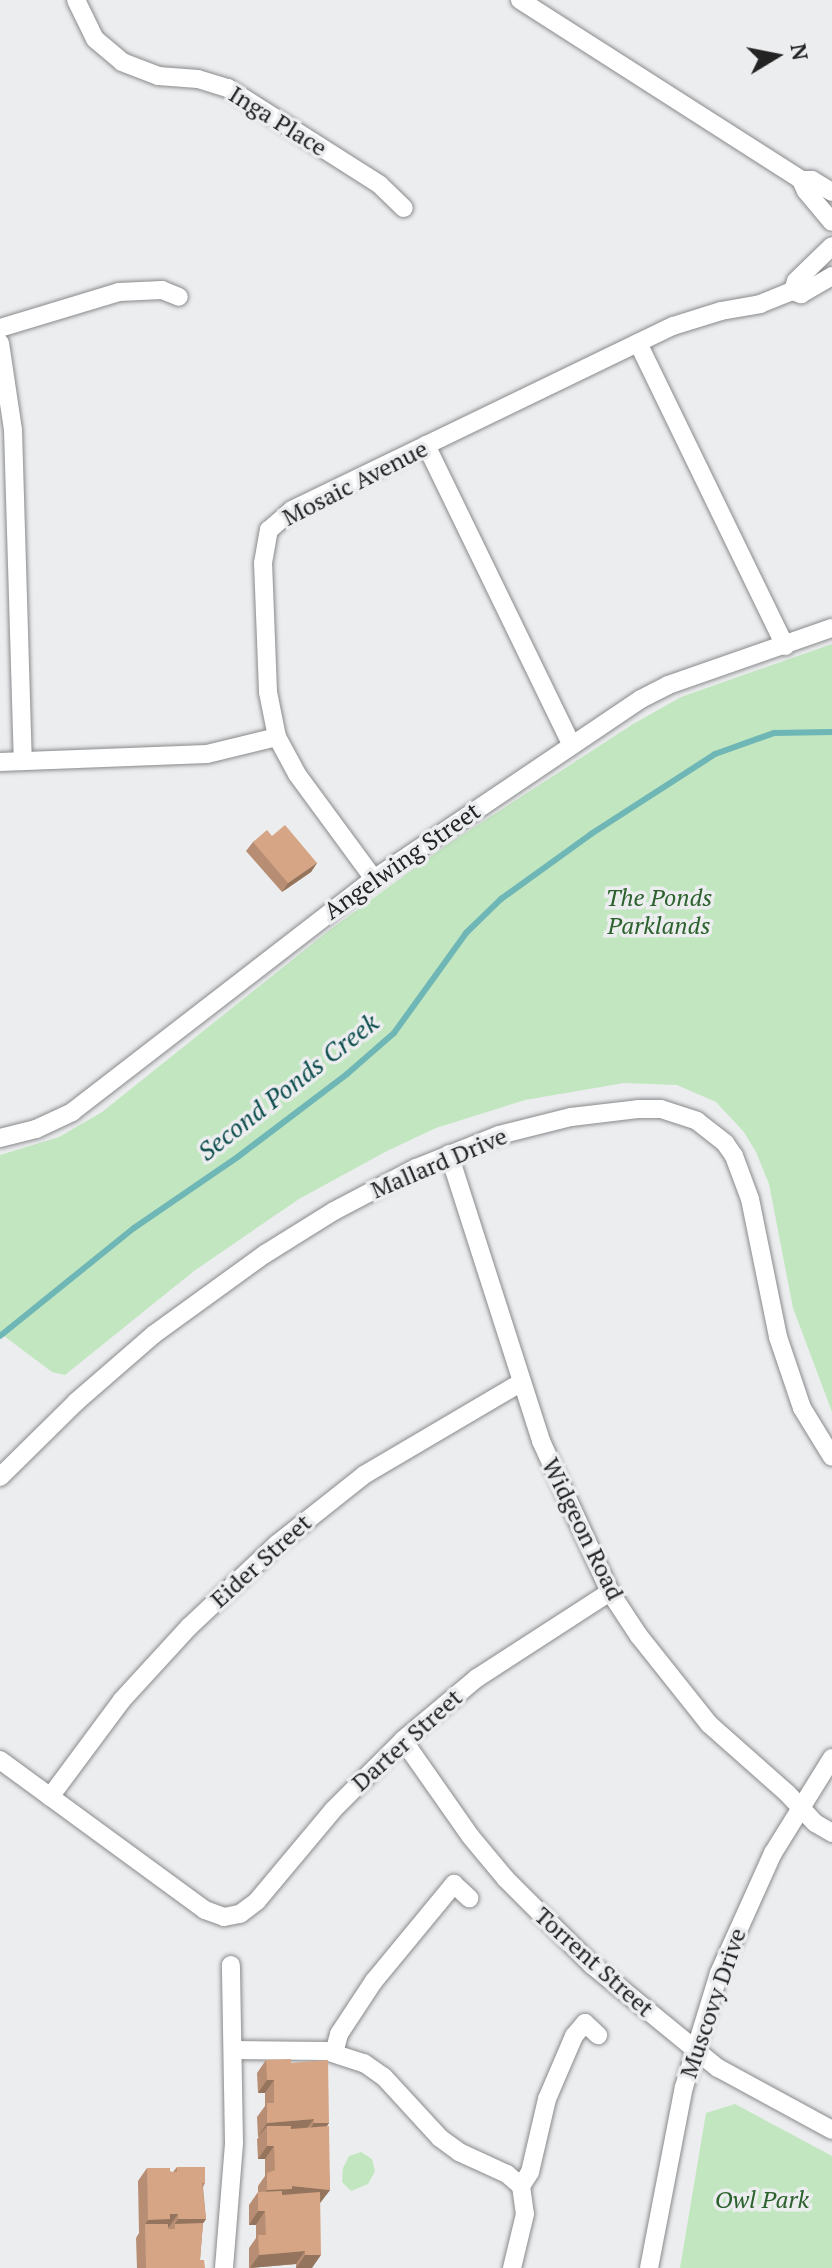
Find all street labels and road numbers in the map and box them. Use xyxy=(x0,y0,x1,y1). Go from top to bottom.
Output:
street label: Inga Place xyxy=(224,80,332,162)
street label: Mosaic Avenue xyxy=(277,434,433,532)
street label: Angelwing Street xyxy=(318,796,486,926)
street label: Mallard Drive xyxy=(367,1121,511,1205)
street label: Widgeon Road xyxy=(536,1453,630,1605)
street label: Eider Street xyxy=(205,1508,317,1614)
street label: Darter Street xyxy=(346,1683,468,1797)
street label: Torrent Street xyxy=(529,1901,659,2023)
street label: Muscovy Drive xyxy=(674,1924,752,2082)

